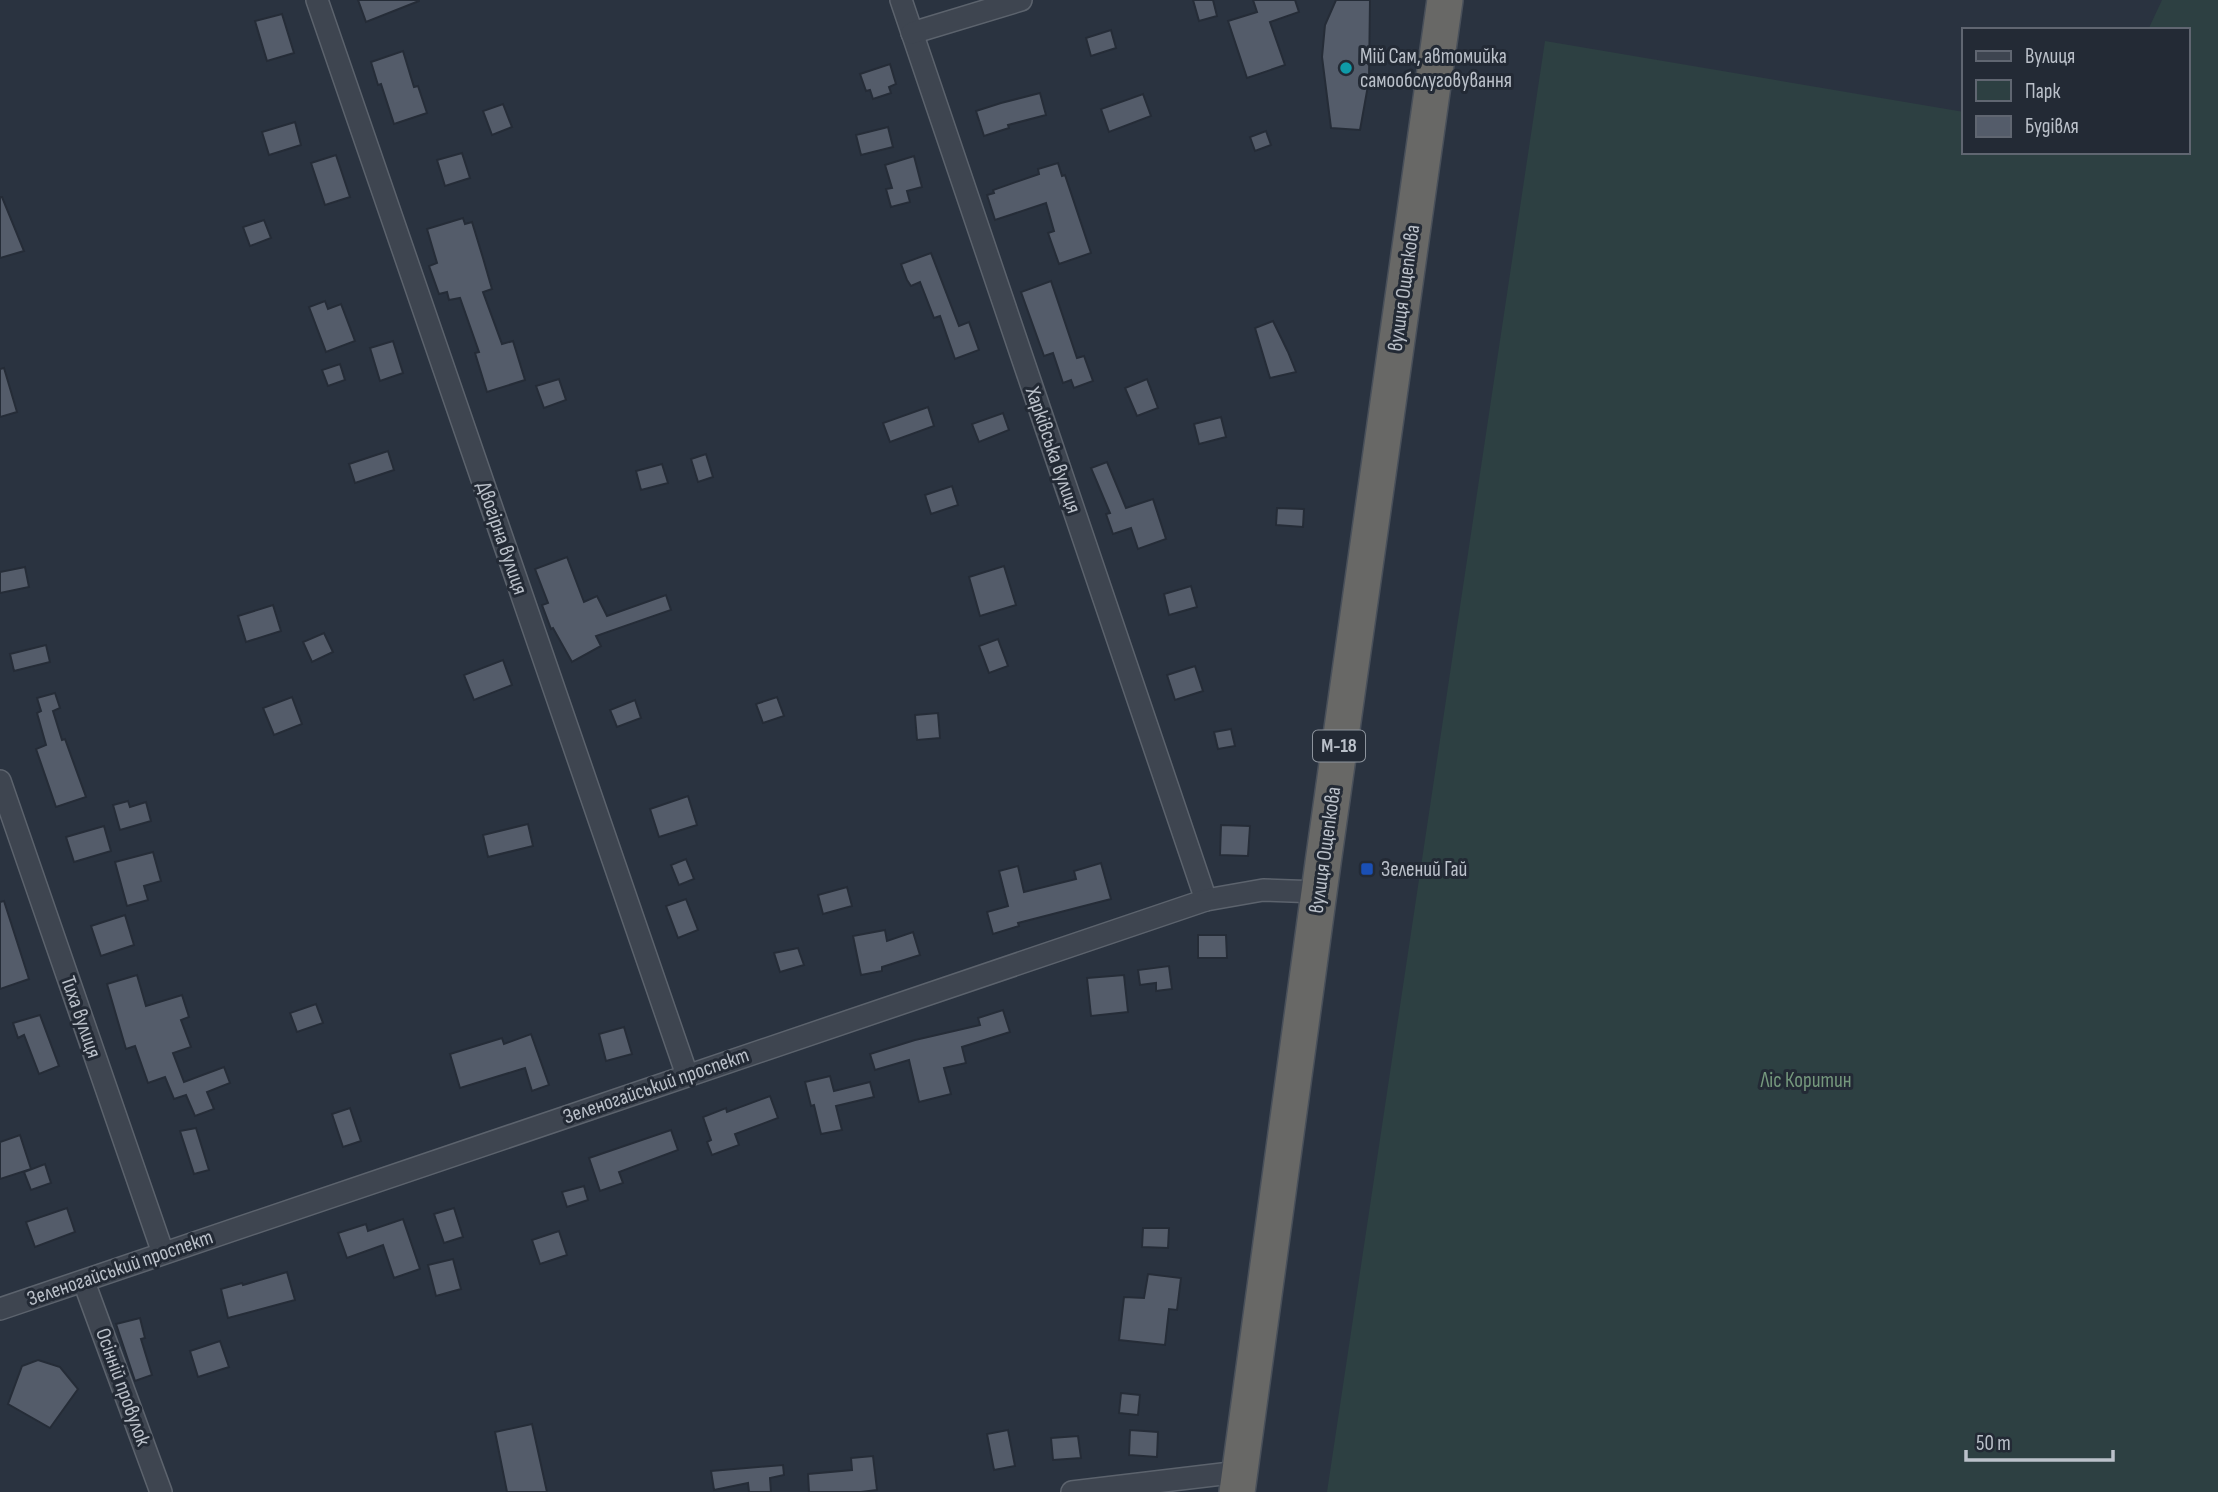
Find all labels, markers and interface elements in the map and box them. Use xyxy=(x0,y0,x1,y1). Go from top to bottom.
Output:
legend xyxy=(1962,28,2190,154)
place label: Мій Сам, автомийка самообслуговування xyxy=(1360,44,1512,93)
text: Вулиця xyxy=(2025,44,2075,69)
marker: Мій Сам, автомийка самообслуговування xyxy=(1338,60,1354,76)
text: Парк xyxy=(2025,79,2060,104)
text: Будівля xyxy=(2025,114,2079,139)
street label: вулиця Ощепкова xyxy=(1383,223,1425,353)
street label: Харківська вулиця xyxy=(1019,383,1086,516)
street label: Двогірна вулиця xyxy=(471,478,533,598)
road number: М-18 xyxy=(1313,730,1365,762)
street label: вулиця Ощепкова xyxy=(1304,785,1346,915)
place label: Зелений Гай xyxy=(1381,857,1467,882)
marker: Зелений Гай xyxy=(1359,861,1375,877)
street label: Тиха вулиця xyxy=(55,973,107,1061)
street label: Зеленогайський проспект xyxy=(560,1042,752,1130)
park label: Ліс Коритин xyxy=(1760,1068,1852,1093)
street label: Зеленогайський проспект xyxy=(24,1224,216,1312)
street label: Осінній провулок xyxy=(90,1325,156,1449)
scale bar xyxy=(1966,1418,2113,1462)
text: 50 m xyxy=(1976,1431,2011,1456)

